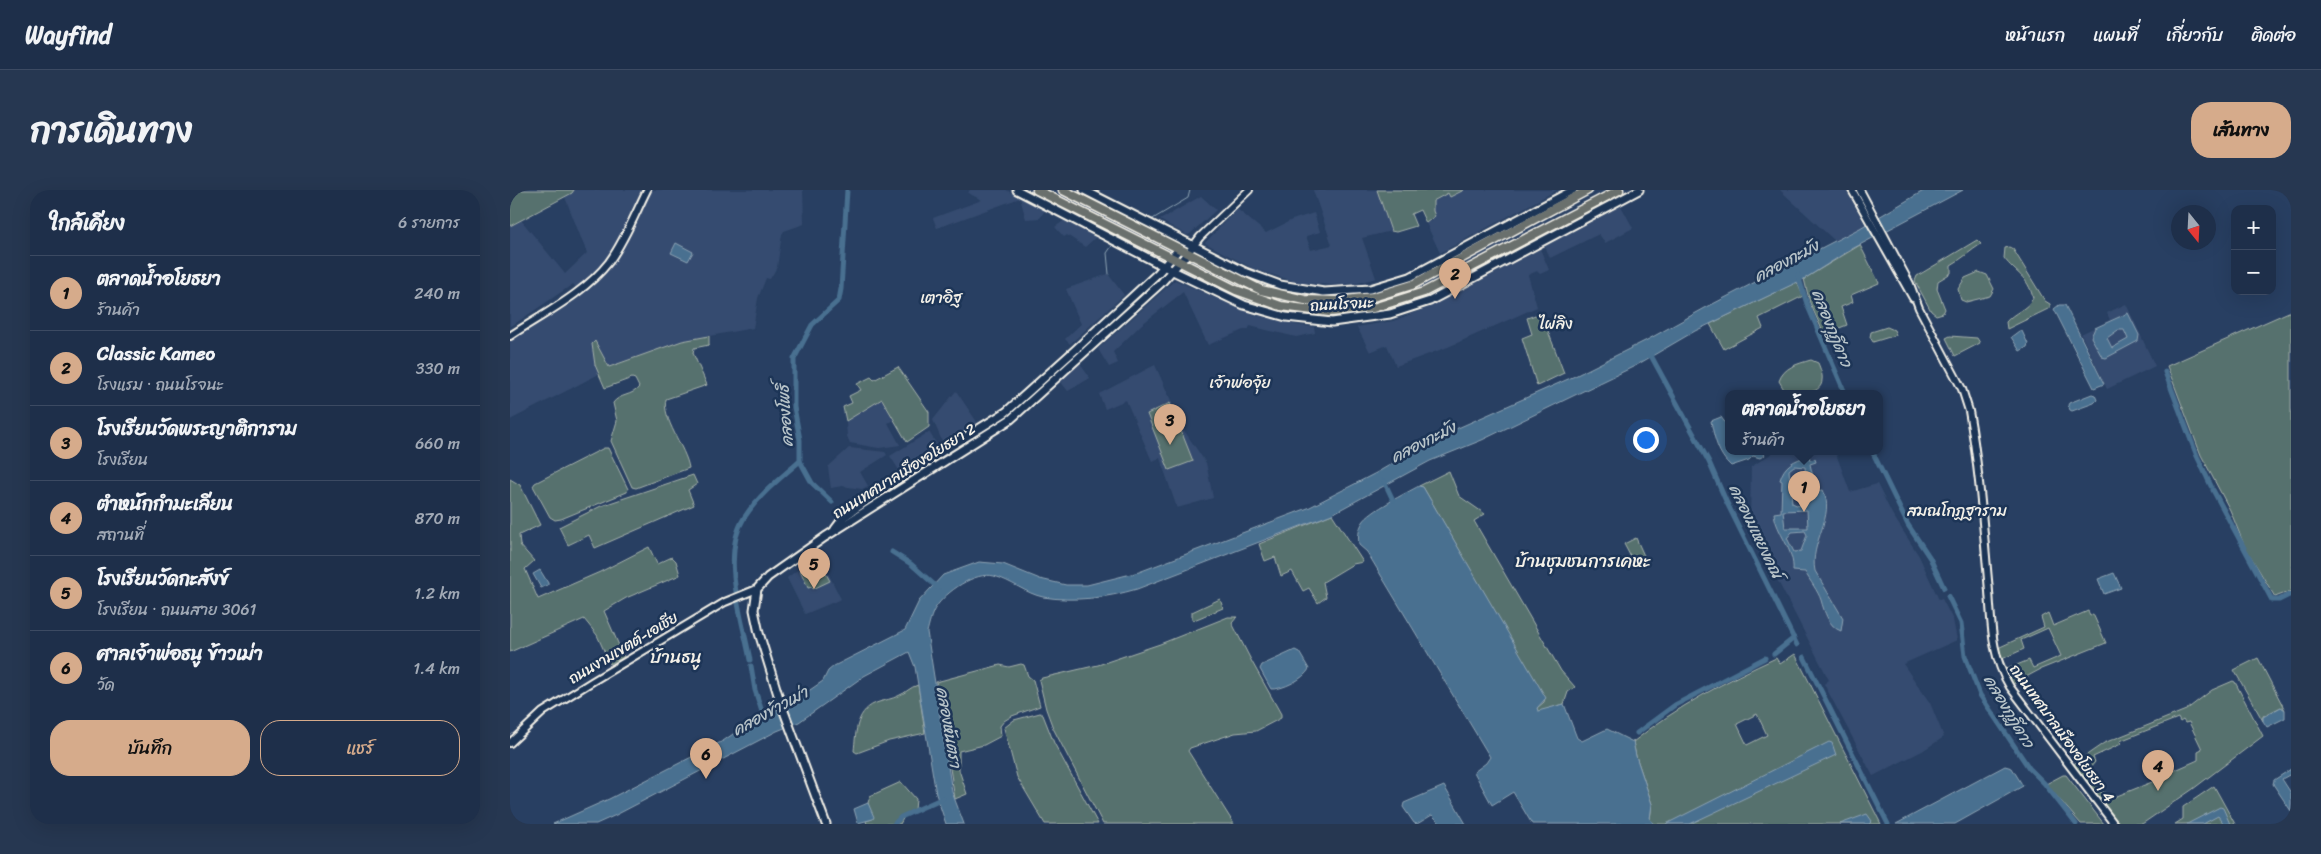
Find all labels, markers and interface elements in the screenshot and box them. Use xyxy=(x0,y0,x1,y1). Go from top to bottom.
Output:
text: Wayfind xyxy=(25,14,111,56)
text: หน้าแรก xyxy=(2005,19,2065,51)
text: แผนที่ xyxy=(2093,19,2138,51)
text: เกี่ยวกับ xyxy=(2166,19,2223,51)
text: ติดต่อ xyxy=(2251,19,2296,51)
text: การเดินทาง xyxy=(30,99,192,161)
button: เส้นทาง xyxy=(2191,102,2291,158)
text: ใกล้เคียง xyxy=(50,204,125,242)
north arrow xyxy=(2171,205,2216,250)
map controls xyxy=(2231,205,2276,295)
button: + xyxy=(2231,205,2276,250)
text: 6 รายการ xyxy=(398,208,460,237)
water label: คลองกะมัง xyxy=(1748,230,1826,290)
button: − xyxy=(2231,250,2276,295)
pin: 2 xyxy=(1439,258,1471,299)
text: ตลาดน้ำอโยธยา xyxy=(97,262,221,295)
text: 1 xyxy=(63,279,69,308)
text: 240 m xyxy=(414,279,460,308)
district label: เตาอิฐ xyxy=(920,283,964,312)
water label: คลองกุฎีดาว xyxy=(1803,285,1862,373)
street label: ถนนโรจนะ xyxy=(1309,289,1375,319)
text: ร้านค้า xyxy=(97,295,140,324)
district label: ไผ่ลิง xyxy=(1538,309,1573,338)
text: Classic Kameo xyxy=(97,337,215,370)
text: 2 xyxy=(61,354,71,383)
text: 330 m xyxy=(416,354,460,383)
district label: เจ้าพ่อจุ้ย xyxy=(1209,368,1272,397)
text: โรงแรม · ถนนโรจนะ xyxy=(97,370,224,399)
water label: คลองโพธิ์ xyxy=(768,376,802,448)
popup xyxy=(1725,390,1883,455)
text: ตลาดน้ำอโยธยา xyxy=(1742,392,1866,425)
pin: 3 xyxy=(1154,404,1186,445)
text: โรงเรียนวัดพระญาติการาม xyxy=(97,412,297,445)
water label: คลองกะมัง xyxy=(1385,412,1463,471)
street label: ถนนเทศบาลเมืองอโยธยา 2 xyxy=(827,416,981,526)
text: ร้านค้า xyxy=(1742,425,1785,454)
your location xyxy=(1633,427,1659,453)
text: 3 xyxy=(62,429,70,458)
text: 660 m xyxy=(415,429,460,458)
text: โรงเรียน xyxy=(97,445,148,474)
pin: 1 xyxy=(1788,471,1820,512)
water label: คลองมเหยงคณ์ xyxy=(1721,479,1794,589)
text: ตำหนักกำมะเลียน xyxy=(97,487,233,520)
district label: สมณโกฏฐาราม xyxy=(1906,496,2007,525)
text: 4 xyxy=(61,504,71,533)
text: 870 m xyxy=(415,504,460,533)
text: สถานที่ xyxy=(97,520,144,549)
district label: บ้านชุมชนการเคหะ xyxy=(1515,545,1651,577)
pin: 5 xyxy=(798,548,830,589)
text: โรงเรียนวัดกะสังข์ xyxy=(97,562,229,595)
text: 5 xyxy=(61,579,71,608)
text: 1.2 km xyxy=(414,579,460,608)
text: โรงเรียน · ถนนสาย 3061 xyxy=(97,595,257,624)
street label: ถนนงามเขตต์-เอเชีย xyxy=(563,605,683,691)
text: ศาลเจ้าพ่อธนู ข้าวเม่า xyxy=(97,637,263,670)
district label: บ้านธนู xyxy=(650,641,702,673)
text: 6 xyxy=(61,654,71,683)
text: 1.4 km xyxy=(413,654,460,683)
street label: ถนนเทศบาลเมืองอโยธยา 4 xyxy=(2003,658,2121,808)
water label: คลองกุฎีดาว xyxy=(1976,669,2044,755)
text: วัด xyxy=(97,670,115,699)
water label: คลองข้าวเม่า xyxy=(726,677,815,744)
water label: คลองหันตรา xyxy=(928,684,971,771)
button: บันทึก xyxy=(50,720,250,776)
button: แชร์ xyxy=(260,720,460,776)
pin: 6 xyxy=(690,738,722,779)
pin: 4 xyxy=(2142,750,2174,791)

